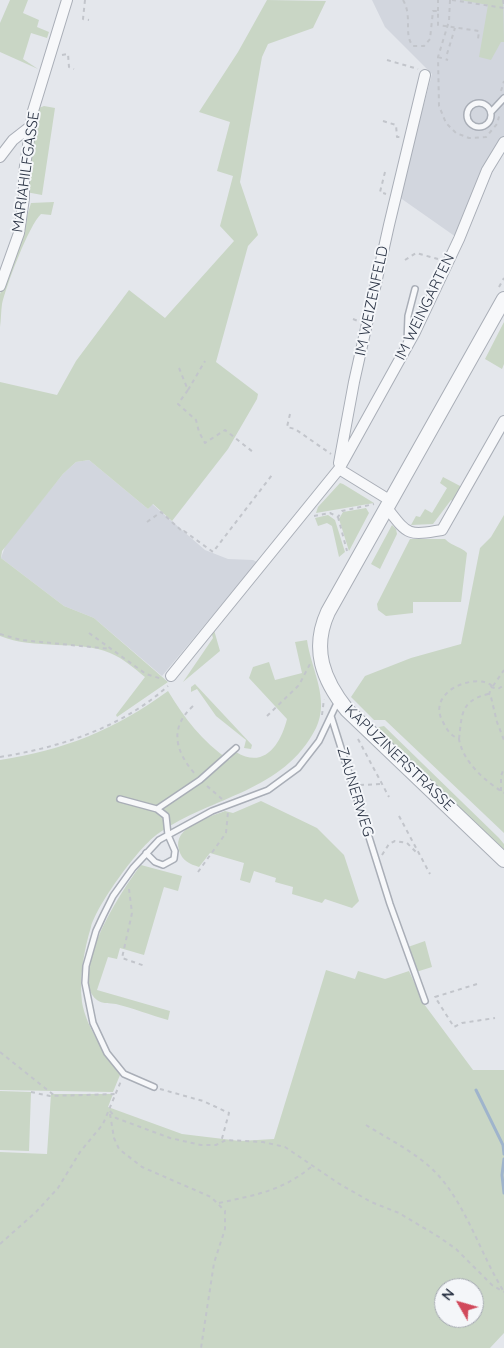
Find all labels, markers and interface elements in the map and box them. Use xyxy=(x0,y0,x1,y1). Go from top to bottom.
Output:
street label: MARIAHILFGASSE xyxy=(9,110,43,234)
street label: IM WEIZENFELD xyxy=(352,244,392,358)
street label: IM WEINGARTEN xyxy=(391,251,459,363)
street label: KAPUZINERSTRASSE xyxy=(341,701,457,815)
street label: ZAUNERWEG xyxy=(333,745,377,839)
north arrow xyxy=(434,1278,484,1328)
text: N xyxy=(438,1285,458,1304)

